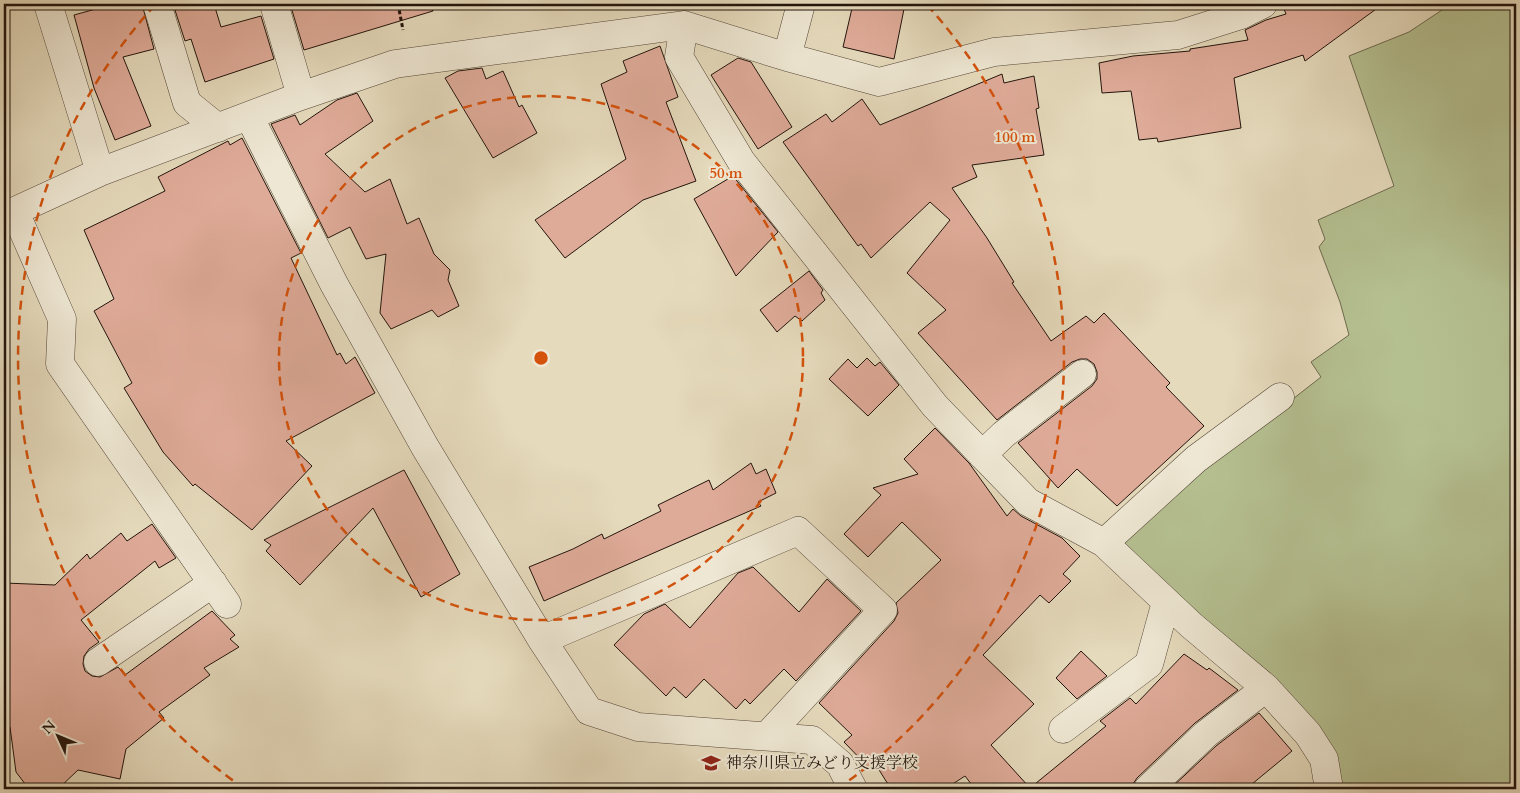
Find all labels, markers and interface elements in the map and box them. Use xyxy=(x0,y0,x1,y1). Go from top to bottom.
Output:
text: 100 m xyxy=(995,127,1036,147)
text: 50 m xyxy=(709,163,743,183)
centre of rings xyxy=(532,349,550,367)
north arrow xyxy=(32,710,82,760)
text: N xyxy=(38,716,60,738)
school or university icon: 神奈川県立みどり支援学校 xyxy=(700,752,722,774)
place label: 神奈川県立みどり支援学校 xyxy=(726,752,918,774)

